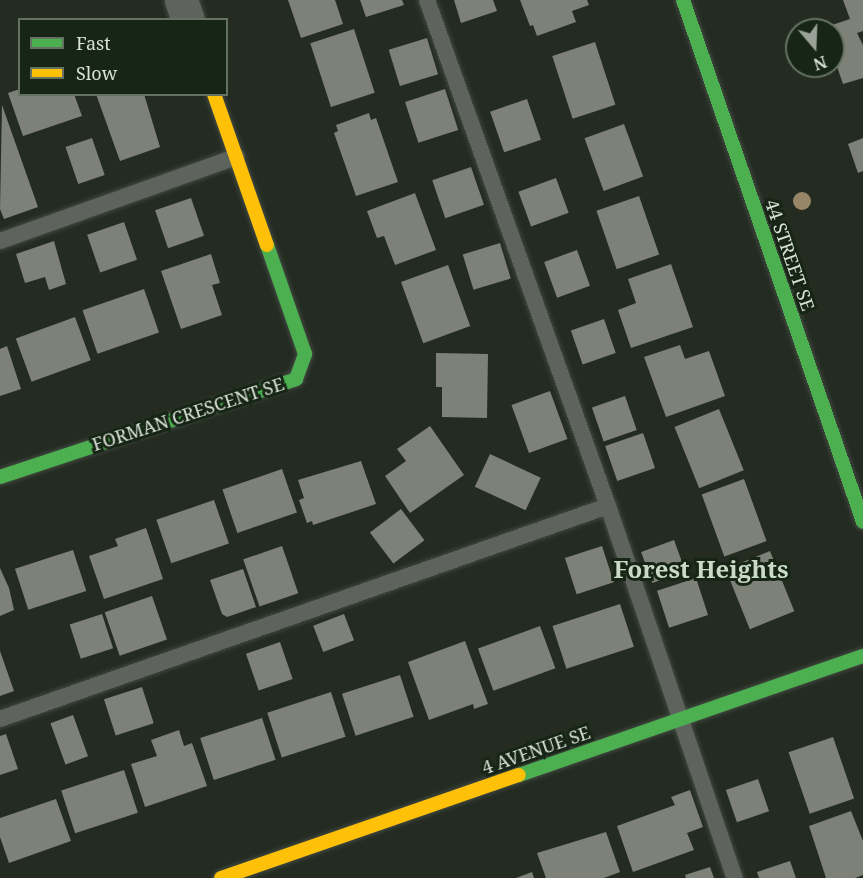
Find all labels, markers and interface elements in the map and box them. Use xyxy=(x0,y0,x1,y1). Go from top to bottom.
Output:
legend xyxy=(18,18,228,96)
north arrow xyxy=(785,18,845,78)
text: Fast xyxy=(76,31,111,55)
text: N xyxy=(811,51,830,76)
text: Slow xyxy=(76,61,117,85)
street label: 44 STREET SE xyxy=(761,197,819,313)
street label: FORMAN CRESCENT SE xyxy=(89,373,287,455)
district label: Forest Heights xyxy=(613,555,789,583)
street label: 4 AVENUE SE xyxy=(479,721,593,779)

